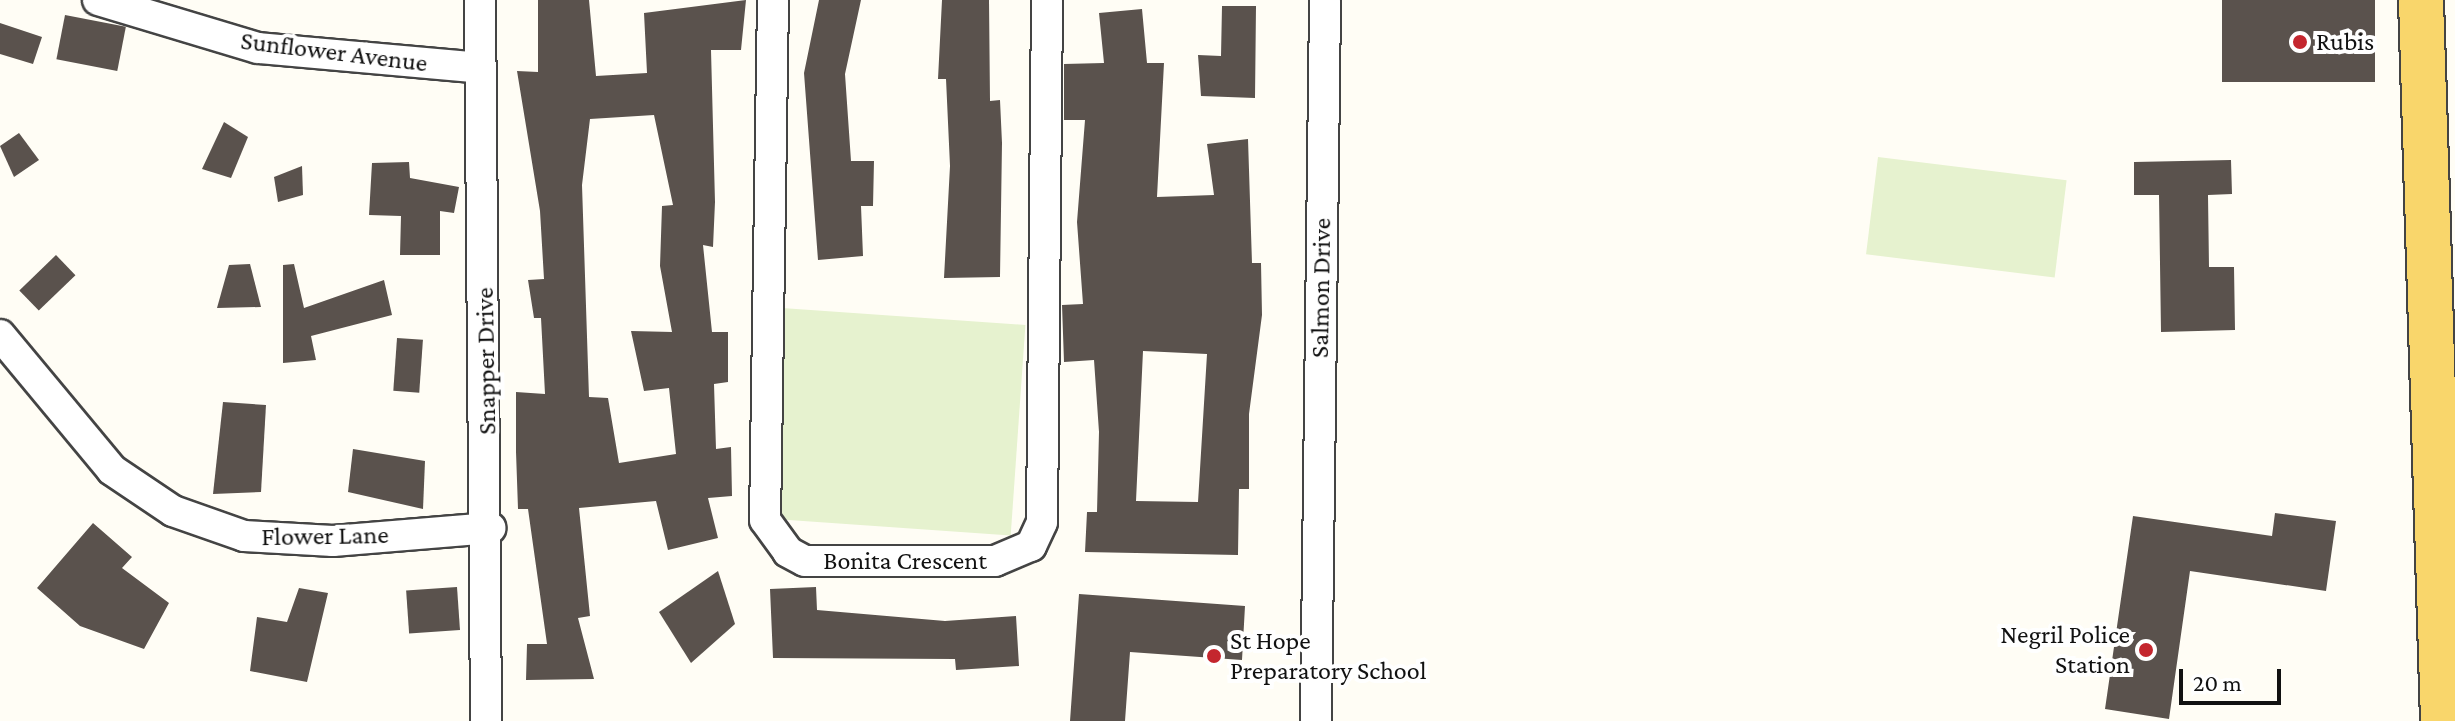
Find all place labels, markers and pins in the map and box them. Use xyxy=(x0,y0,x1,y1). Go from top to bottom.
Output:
place label: Rubis xyxy=(2316,26,2374,58)
marker: Rubis xyxy=(2291,33,2309,51)
place label: Negril Police Station xyxy=(2000,619,2130,680)
place label: St Hope Preparatory School xyxy=(1230,625,1426,686)
marker: Negril Police Station xyxy=(2137,641,2155,659)
marker: St Hope Preparatory School xyxy=(1205,647,1223,665)

